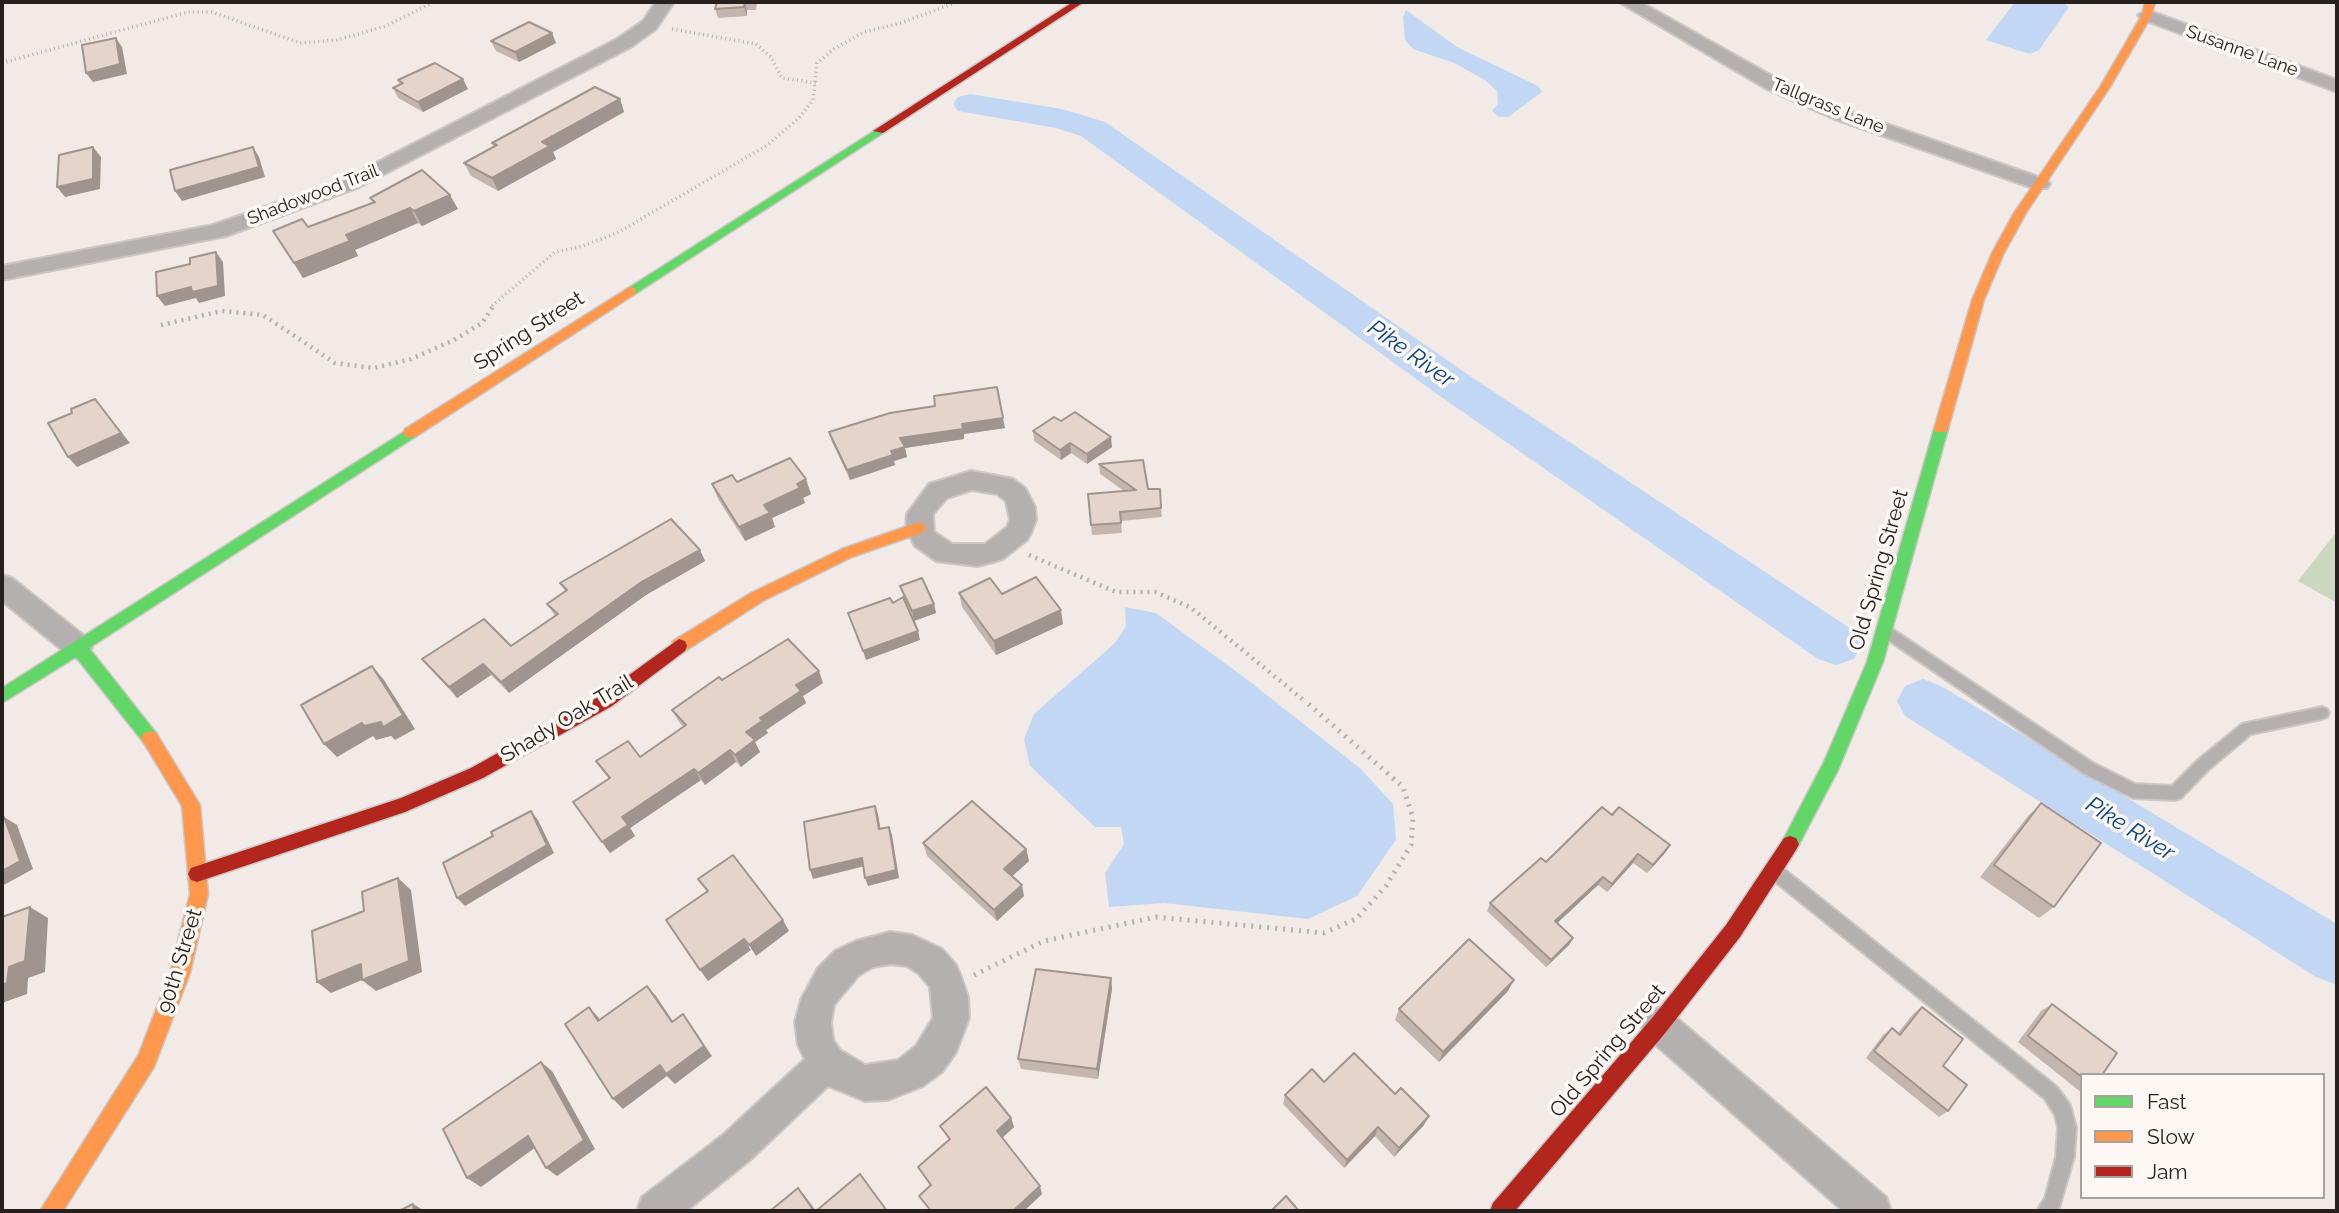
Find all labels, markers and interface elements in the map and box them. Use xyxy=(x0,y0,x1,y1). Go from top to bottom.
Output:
street label: Susanne Lane xyxy=(2183,21,2301,81)
street label: Tallgrass Lane xyxy=(1769,74,1887,138)
street label: Shadowood Trail xyxy=(244,160,382,230)
street label: Spring Street xyxy=(469,286,589,376)
water label: Pike River xyxy=(1362,314,1460,394)
street label: Old Spring Street xyxy=(1844,487,1914,653)
street label: Shady Oak Trail xyxy=(496,670,638,768)
water label: Pike River xyxy=(2081,791,2179,867)
street label: 90th Street xyxy=(152,906,208,1016)
street label: Old Spring Street xyxy=(1545,979,1671,1123)
legend xyxy=(2080,1073,2325,1199)
text: Fast xyxy=(2147,1089,2187,1114)
text: Slow xyxy=(2147,1124,2195,1149)
text: Jam xyxy=(2147,1159,2188,1184)

